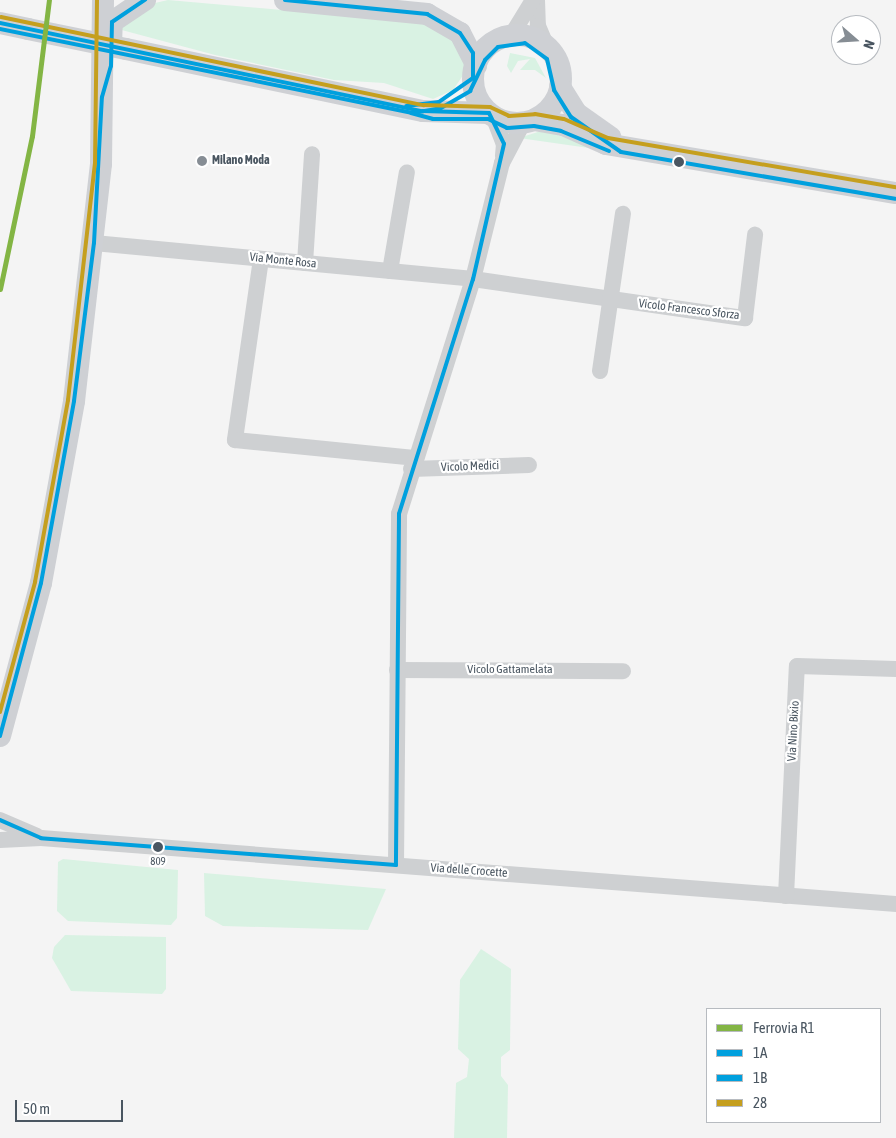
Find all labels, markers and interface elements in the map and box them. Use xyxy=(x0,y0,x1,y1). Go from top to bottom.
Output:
north arrow xyxy=(831,15,881,65)
text: N xyxy=(860,38,878,51)
place label: Milano Moda xyxy=(212,154,270,168)
marker: Milano Moda xyxy=(196,155,208,167)
unlabelled marker xyxy=(674,157,684,167)
street label: Via Monte Rosa xyxy=(249,250,317,272)
street label: Vicolo Francesco Sforza xyxy=(638,297,740,323)
street label: Vicolo Medici xyxy=(441,459,499,475)
street label: Vicolo Gattamelata xyxy=(467,663,553,677)
street label: Via Nino Bixio xyxy=(785,700,803,762)
marker: 809 xyxy=(153,842,163,852)
place label: 809 xyxy=(150,854,166,868)
street label: Via delle Crocette xyxy=(430,861,508,881)
legend xyxy=(706,1008,881,1123)
text: Ferrovia R1 xyxy=(753,1019,815,1036)
text: 1A xyxy=(753,1044,767,1061)
text: 1B xyxy=(753,1069,767,1086)
scale bar xyxy=(18,1090,125,1122)
text: 28 xyxy=(753,1094,767,1111)
text: 50 m xyxy=(23,1100,50,1117)

